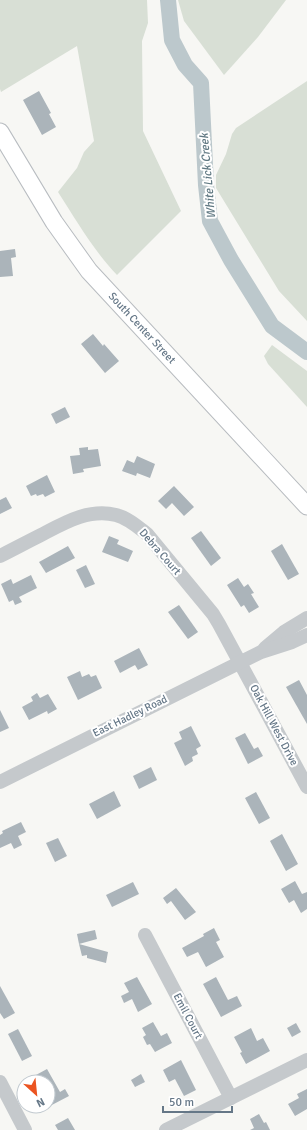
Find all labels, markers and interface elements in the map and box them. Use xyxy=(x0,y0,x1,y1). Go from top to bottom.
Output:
water label: White Lick Creek xyxy=(197,132,219,219)
street label: South Center Street xyxy=(106,290,178,366)
street label: Debra Court xyxy=(136,526,184,578)
street label: Oak Hill West Drive xyxy=(247,682,301,768)
street label: East Hadley Road xyxy=(91,692,169,740)
street label: Emil Court xyxy=(171,991,206,1041)
north arrow xyxy=(16,1074,56,1114)
scale bar xyxy=(163,1088,232,1114)
text: N xyxy=(34,1095,47,1110)
text: 50 m xyxy=(169,1095,194,1110)

